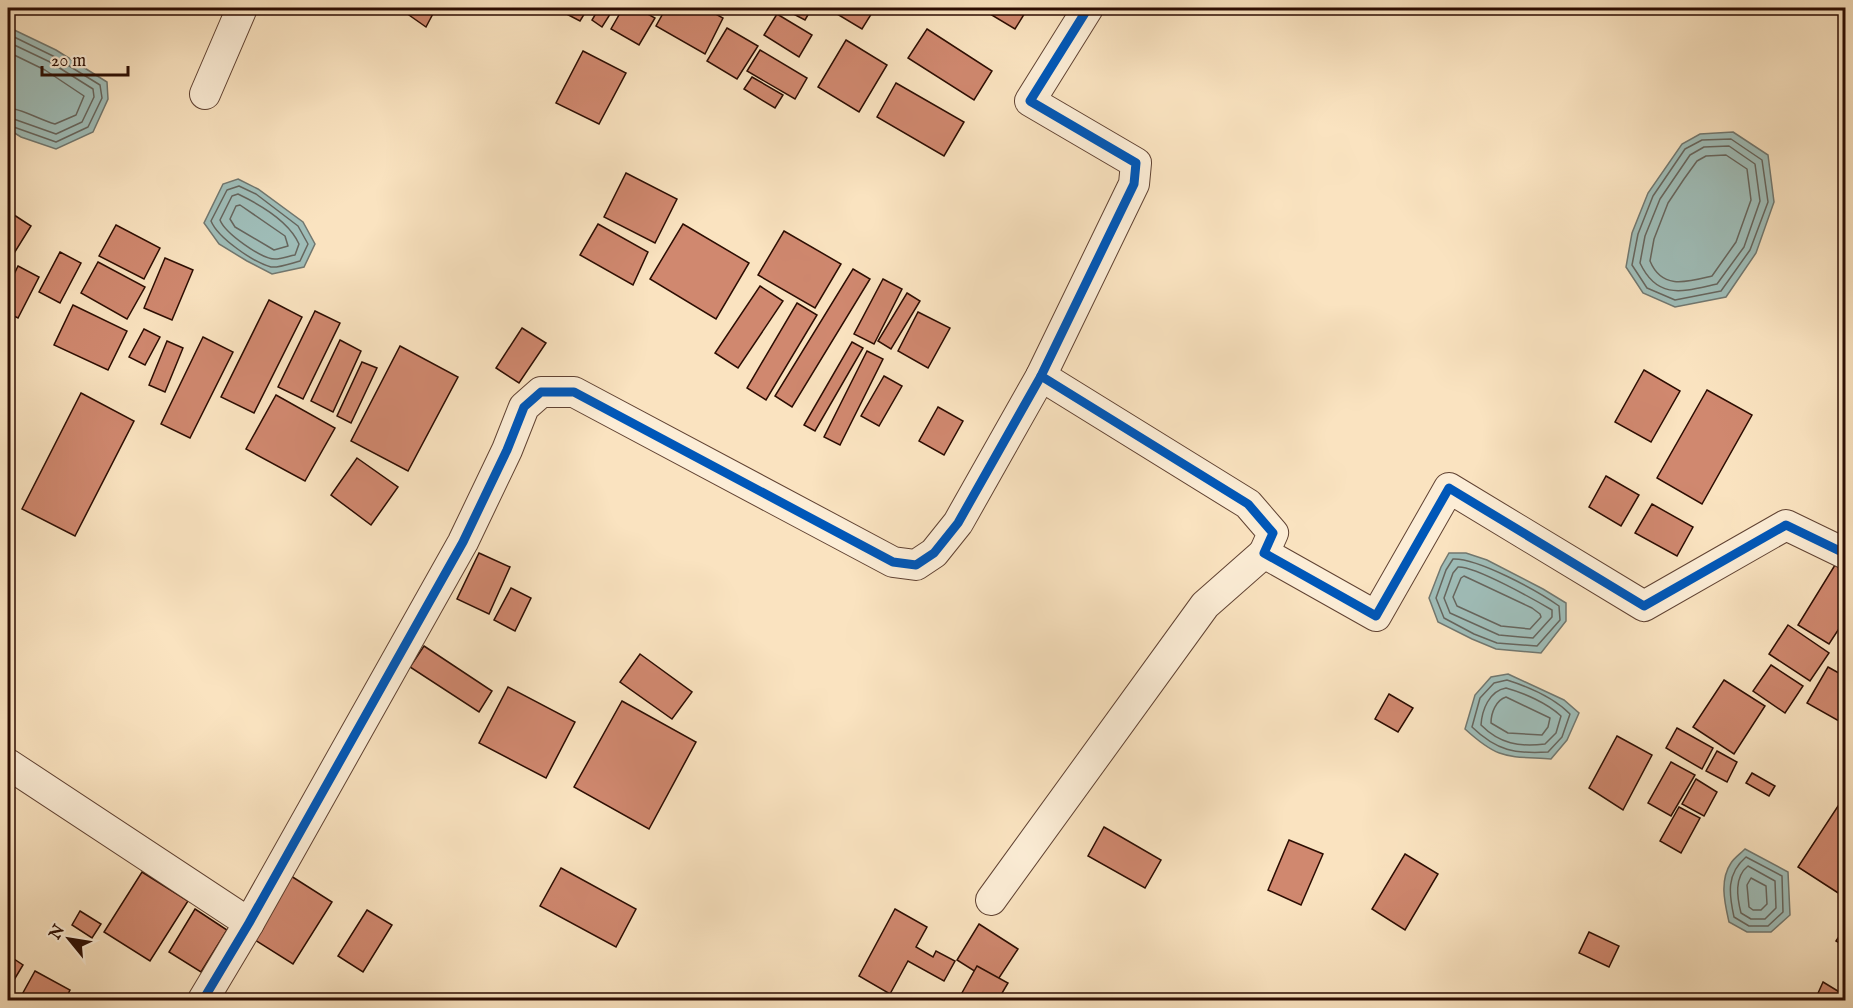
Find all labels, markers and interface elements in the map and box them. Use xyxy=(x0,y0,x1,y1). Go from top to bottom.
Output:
scale bar xyxy=(42,39,128,77)
text: 20 m xyxy=(51,50,86,73)
north arrow xyxy=(39,909,99,969)
text: N xyxy=(45,921,70,944)

